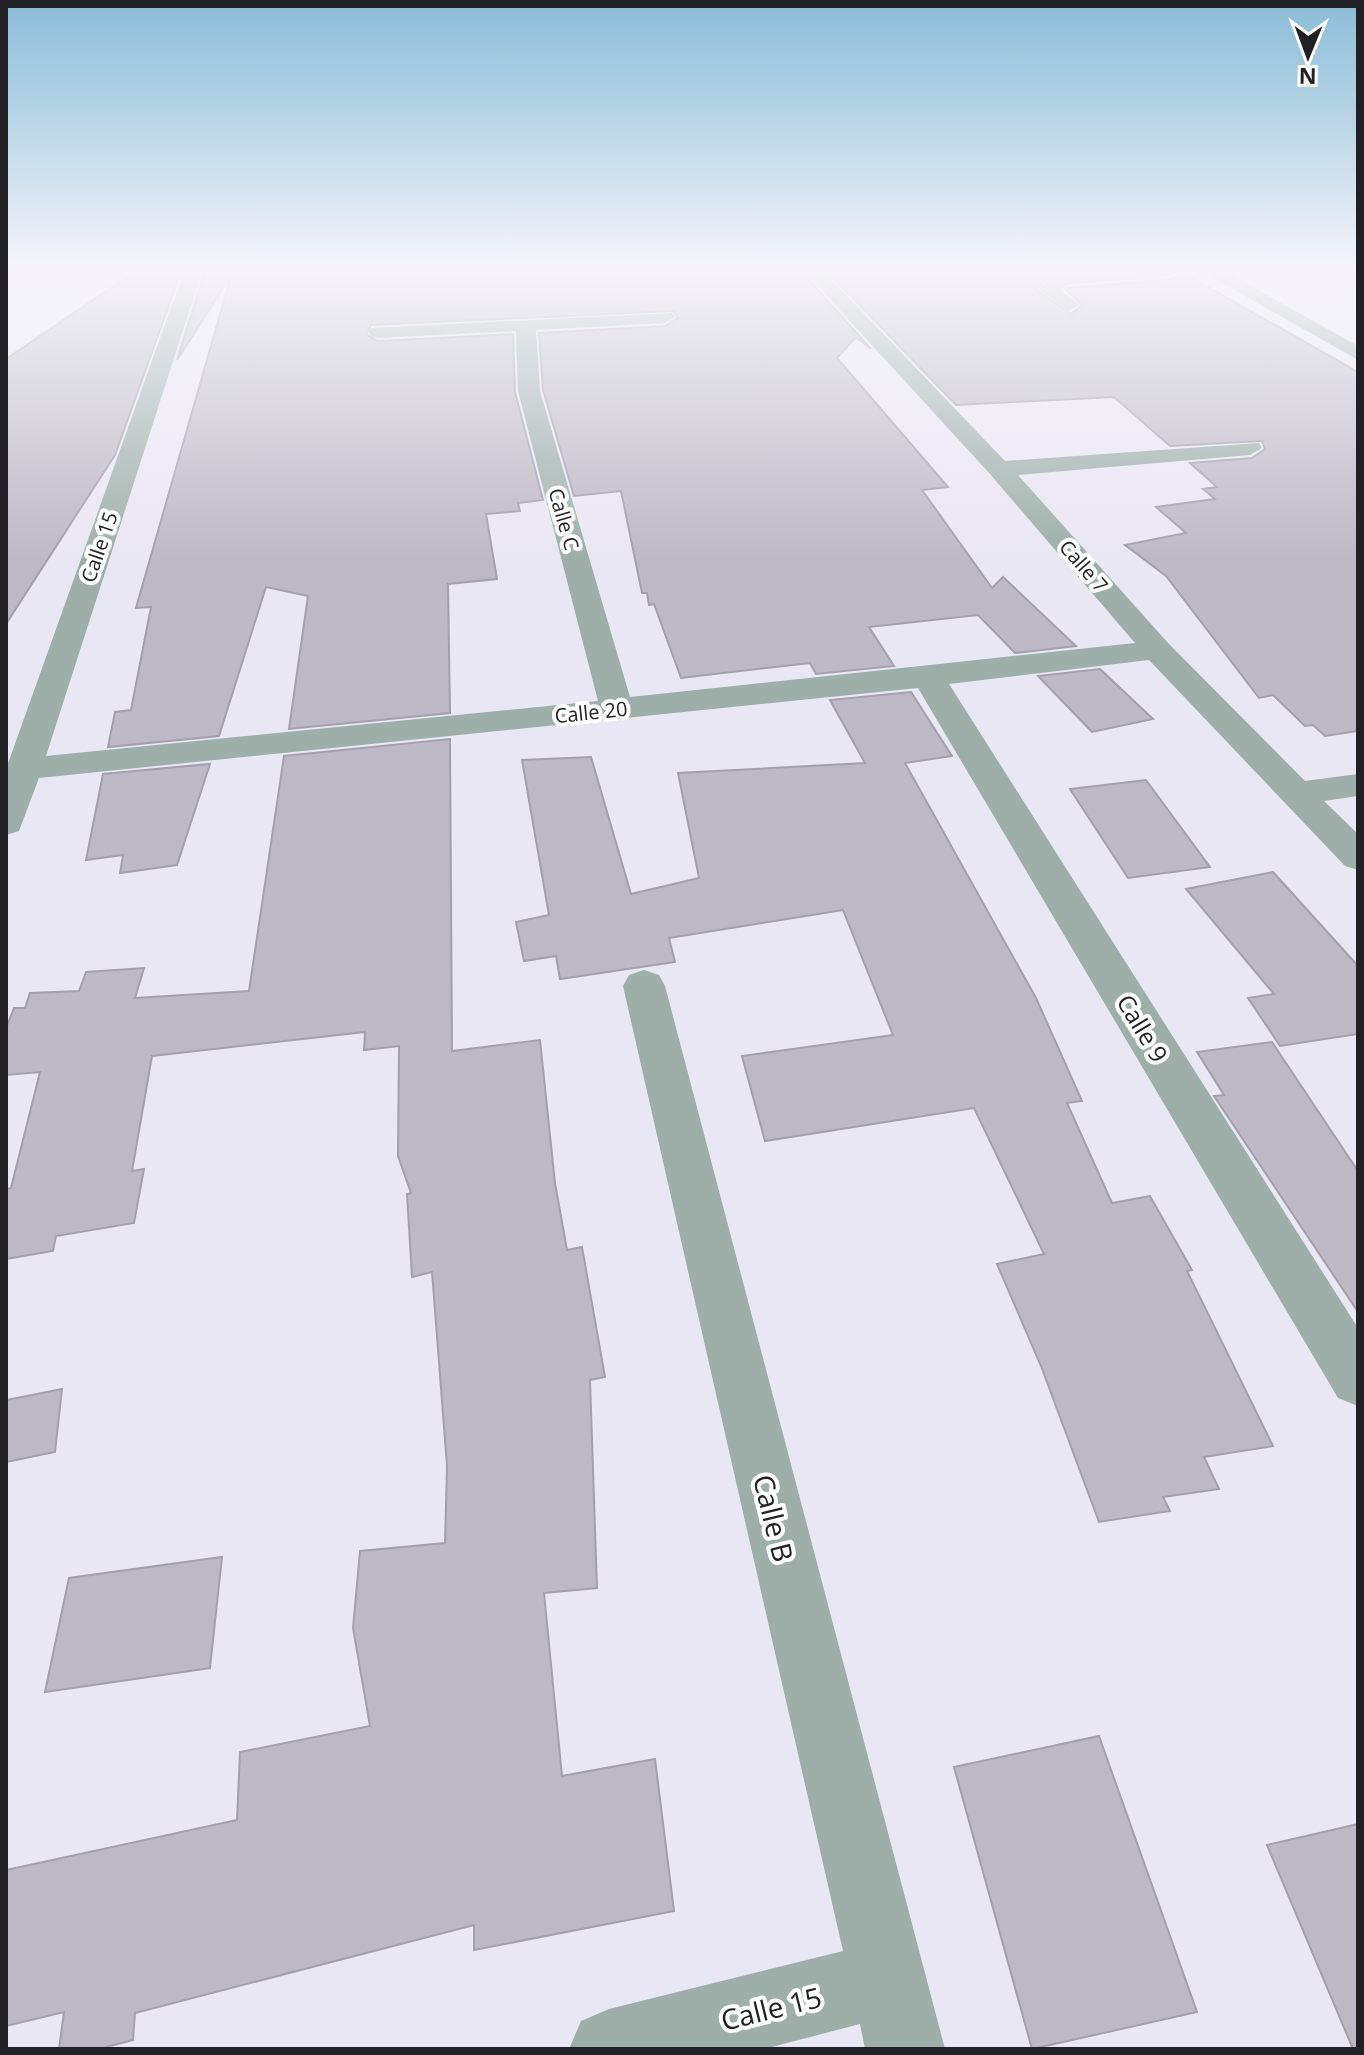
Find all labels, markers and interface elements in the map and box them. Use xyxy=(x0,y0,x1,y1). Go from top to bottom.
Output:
north arrow xyxy=(1268,16,1348,96)
text: N xyxy=(1298,62,1317,92)
street label: Calle C xyxy=(542,485,586,553)
street label: Calle 15 xyxy=(74,508,124,586)
street label: Calle 7 xyxy=(1054,534,1114,598)
street label: Calle 20 xyxy=(553,695,629,729)
street label: Calle 9 xyxy=(1110,988,1176,1068)
street label: Calle B xyxy=(745,1471,803,1565)
street label: Calle 15 xyxy=(717,1977,825,2039)

